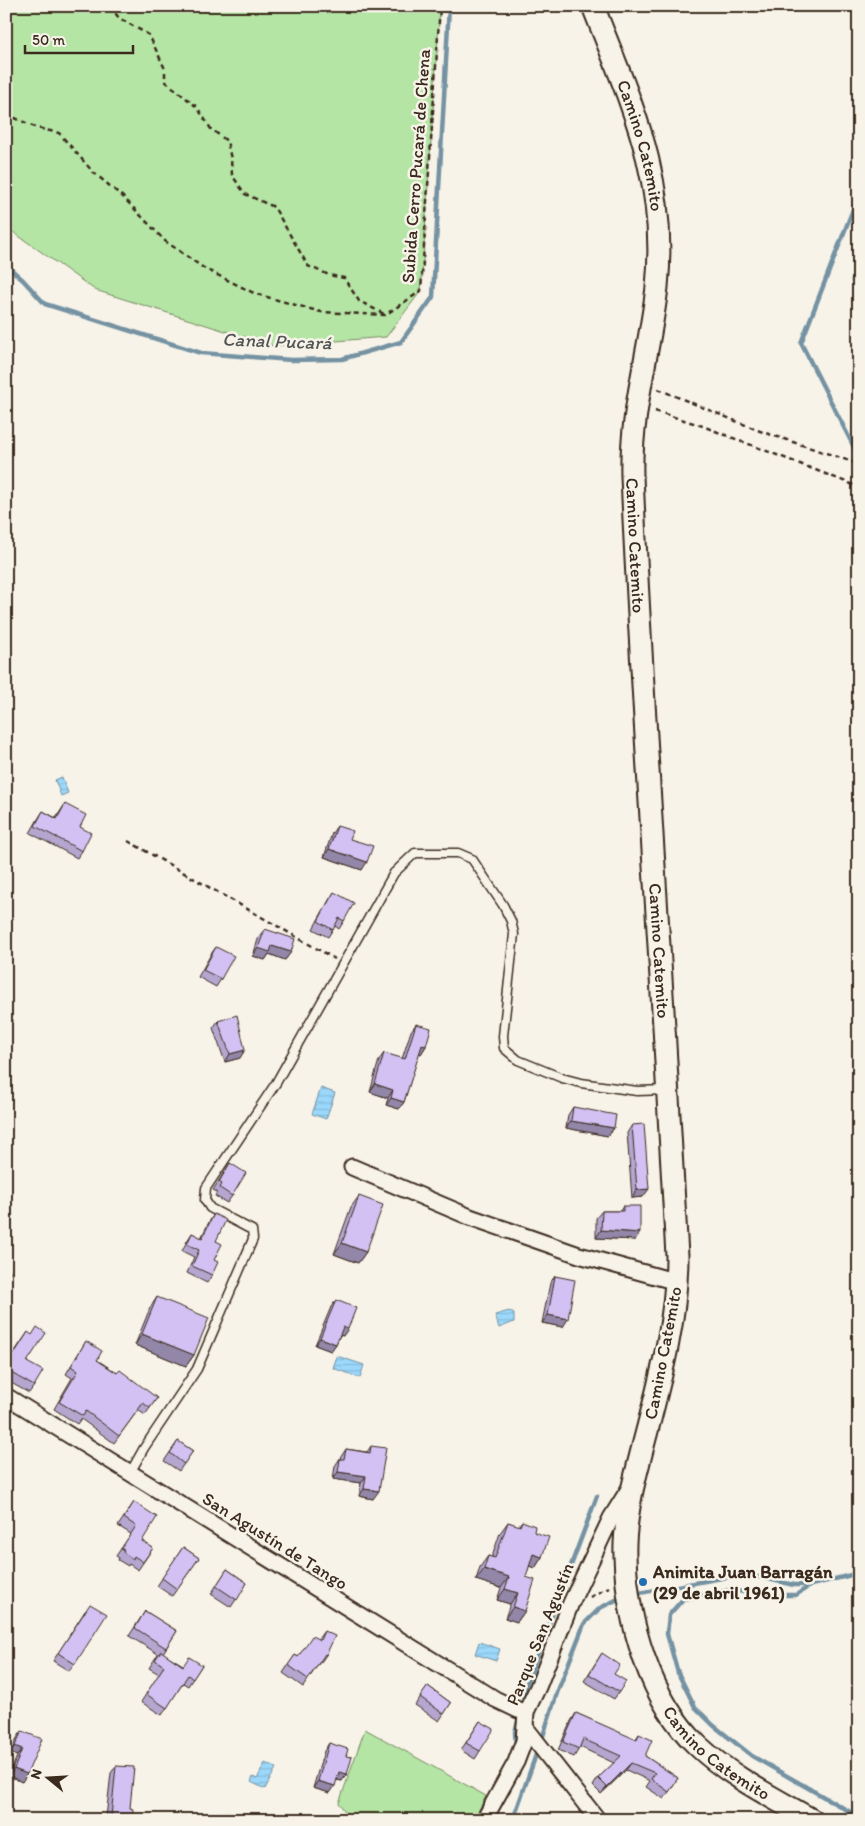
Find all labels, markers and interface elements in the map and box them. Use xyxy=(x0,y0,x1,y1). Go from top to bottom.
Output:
scale bar xyxy=(25,22,132,54)
text: 50 m xyxy=(32,31,65,49)
street label: Subida Cerro Pucará de Chena xyxy=(397,48,435,284)
street label: Camino Catemito xyxy=(612,77,668,213)
water label: Canal Pucará xyxy=(222,328,332,354)
street label: Camino Catemito xyxy=(621,477,650,614)
street label: Camino Catemito xyxy=(644,882,674,1019)
street label: Camino Catemito xyxy=(639,1284,687,1422)
street label: San Agustín de Tango xyxy=(198,1487,352,1595)
street label: Parque San Agustín xyxy=(501,1559,579,1709)
place label: Animita Juan Barragán (29 de abril 1961) xyxy=(652,1561,833,1604)
marker: Animita Juan Barragán (29 de abril 1961) xyxy=(637,1576,649,1588)
street label: Camino Catemito xyxy=(658,1702,774,1805)
north arrow xyxy=(22,1754,72,1804)
text: N xyxy=(27,1767,46,1781)

